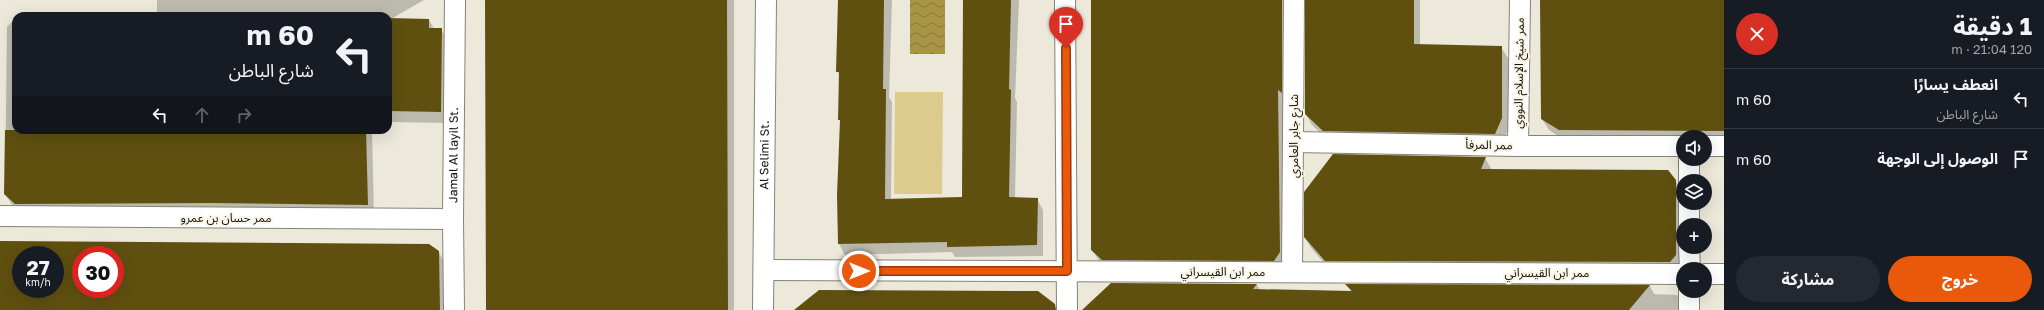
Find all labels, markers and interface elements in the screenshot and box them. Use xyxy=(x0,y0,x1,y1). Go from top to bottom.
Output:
pin xyxy=(1049,7.0,1083,48)
text: 1 دقيقة xyxy=(1953,11,2032,40)
icon: arrive xyxy=(1055,13,1077,35)
button: close xyxy=(1736,13,1778,55)
street label: ممر شيخ الإسلام النووي xyxy=(1510,17,1530,129)
text: 60 m xyxy=(246,18,314,51)
icon: left xyxy=(328,28,380,80)
text: 120 m · 21:04 xyxy=(1951,41,2032,57)
text: شارع الباطن xyxy=(229,59,314,81)
text: انعطف يسارًا xyxy=(1914,75,1998,93)
icon: left xyxy=(2010,88,2032,110)
text: 60 m xyxy=(1736,90,1771,108)
street label: شارع جابر العامري xyxy=(1286,94,1304,178)
icon: left xyxy=(149,104,171,126)
icon: ahead xyxy=(191,104,213,126)
icon: right xyxy=(233,104,255,126)
text: شارع الباطن xyxy=(1936,106,1998,122)
street label: Jamal Al layil St. xyxy=(445,107,461,203)
street label: Al Selimi St. xyxy=(756,120,772,190)
map controls xyxy=(1676,130,1712,298)
button: sound xyxy=(1676,130,1712,166)
street label: ممر المرفأ xyxy=(1465,137,1513,152)
icon: arrive xyxy=(2010,148,2032,170)
text: الوصول إلى الوجهة xyxy=(1877,149,1998,167)
text: 60 m xyxy=(1736,150,1771,168)
button: layers xyxy=(1676,174,1712,210)
street label: ممر حسان بن عمرو xyxy=(180,210,272,225)
button: + xyxy=(1676,218,1712,254)
speed limit sign: 30 xyxy=(72,246,124,298)
position arrow xyxy=(838,250,880,292)
text: 27 xyxy=(26,255,50,279)
button: مشاركة xyxy=(1736,256,1880,302)
button: خروج xyxy=(1888,256,2032,302)
button: − xyxy=(1676,262,1712,298)
street label: ممر ابن القيسراني xyxy=(1181,264,1265,282)
street label: ممر ابن القيسراني xyxy=(1505,265,1589,283)
text: km/h xyxy=(25,276,51,288)

